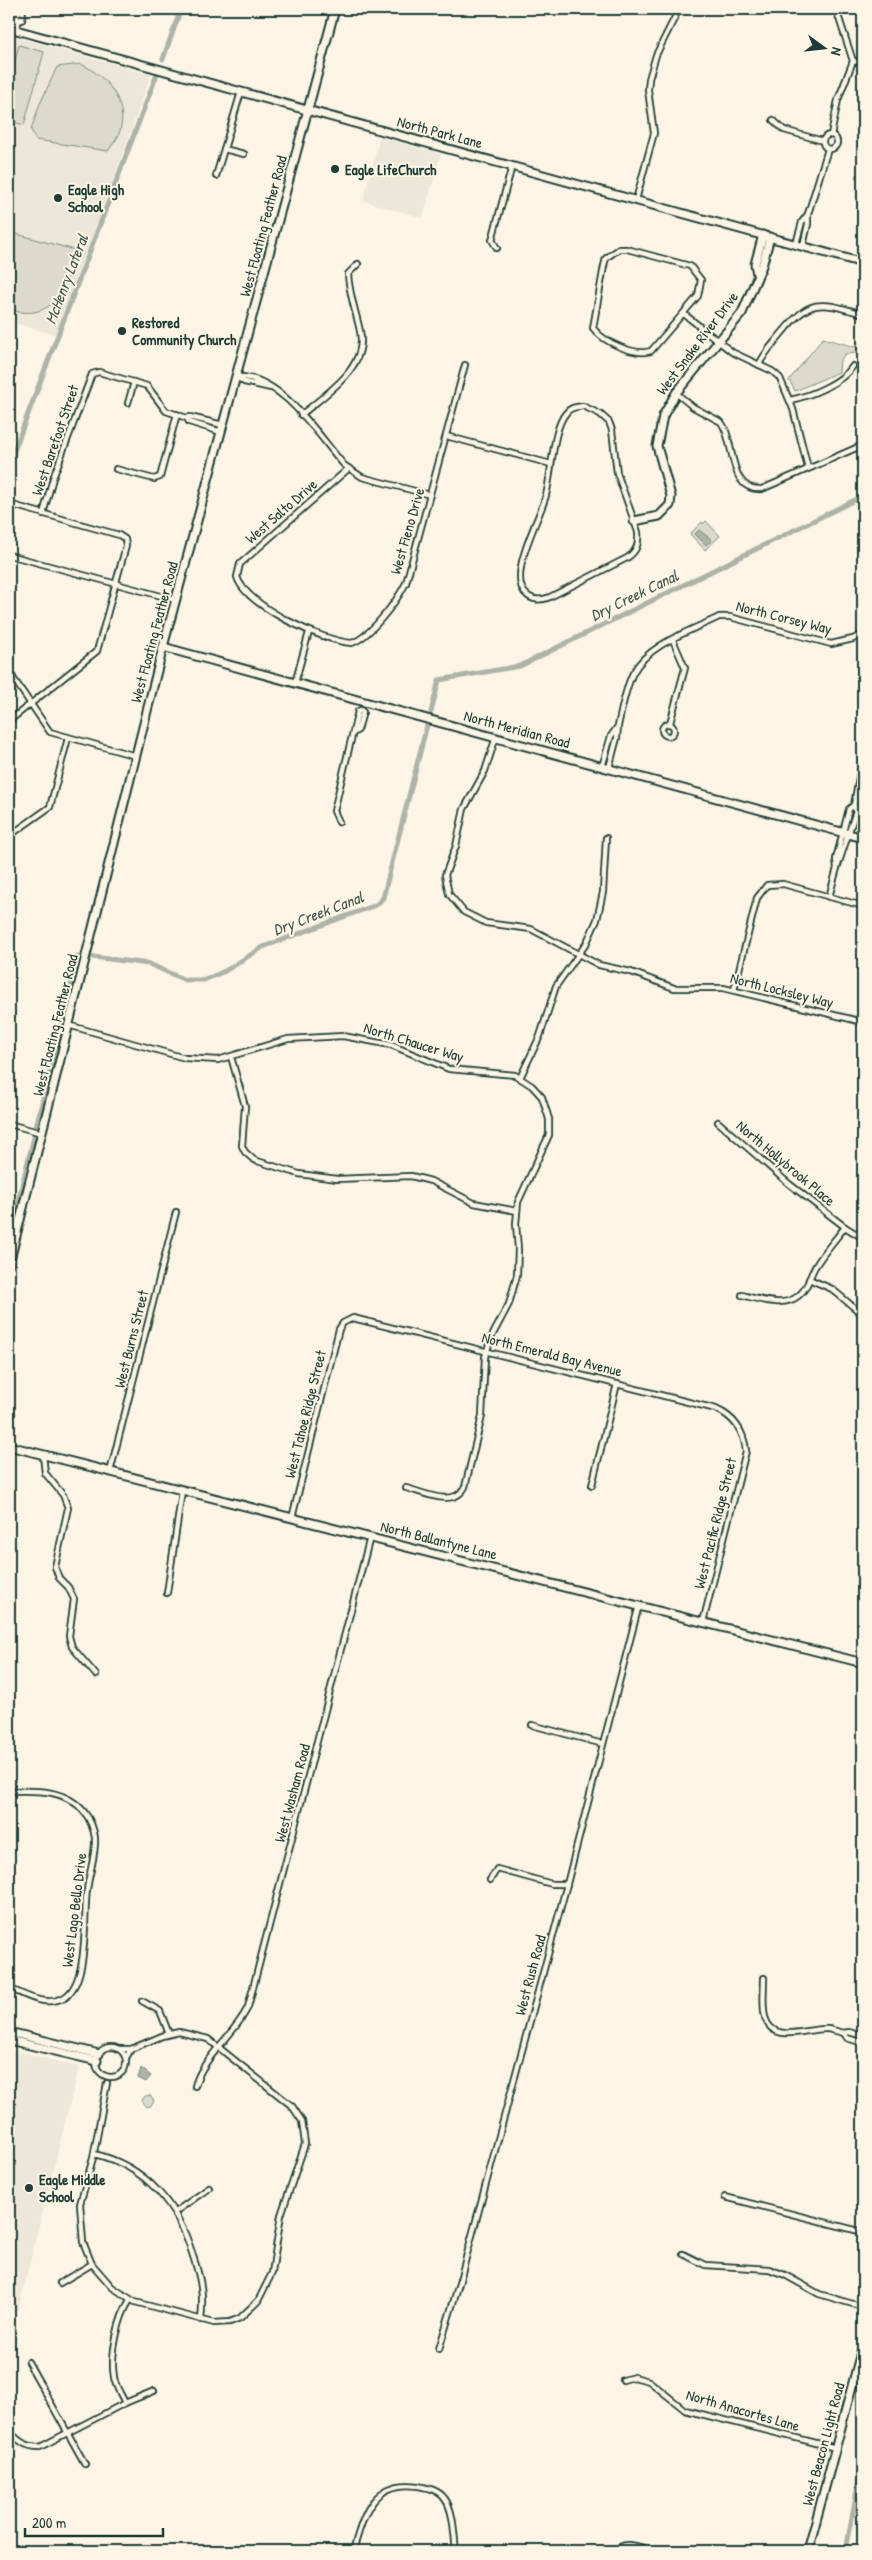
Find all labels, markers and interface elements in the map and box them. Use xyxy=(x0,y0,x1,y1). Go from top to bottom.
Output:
north arrow xyxy=(800,22,850,72)
text: N xyxy=(827,45,847,58)
street label: North Park Lane xyxy=(395,111,485,153)
street label: West Floating Feather Road xyxy=(234,153,292,299)
place label: Eagle LifeChurch xyxy=(345,159,437,181)
marker: Eagle LifeChurch xyxy=(329,163,341,175)
place label: Eagle High School xyxy=(68,179,125,217)
marker: Eagle High School xyxy=(52,192,64,204)
water label: McHenry Lateral xyxy=(39,230,93,327)
street label: West Snake River Drive xyxy=(651,287,743,399)
place label: Restored Community Church xyxy=(132,312,237,351)
marker: Restored Community Church xyxy=(116,325,128,337)
street label: West Barefoot Street xyxy=(26,381,84,498)
street label: West Salto Drive xyxy=(240,474,322,548)
street label: West Fieno Drive xyxy=(385,485,429,577)
street label: West Floating Feather Road xyxy=(125,559,183,705)
water label: Dry Creek Canal xyxy=(586,564,682,626)
street label: North Corsey Way xyxy=(734,595,834,639)
street label: North Meridian Road xyxy=(462,705,572,753)
water label: Dry Creek Canal xyxy=(270,885,367,940)
street label: West Floating Feather Road xyxy=(27,952,83,1098)
street label: North Locksley Way xyxy=(728,967,836,1013)
street label: North Chaucer Way xyxy=(361,1017,467,1067)
street label: North Hollybrook Place xyxy=(732,1115,840,1211)
street label: West Burns Street xyxy=(109,1287,153,1390)
street label: North Emerald Bay Avenue xyxy=(480,1326,624,1382)
street label: West Tahoe Ridge Street xyxy=(279,1347,331,1480)
street label: West Pacific Ridge Street xyxy=(689,1455,742,1591)
street label: North Ballantyne Lane xyxy=(379,1515,499,1565)
street label: West Washam Road xyxy=(269,1741,315,1844)
street label: West Lago Bello Drive xyxy=(57,1852,91,1968)
street label: West Rush Road xyxy=(509,1932,551,2018)
place label: Eagle Middle School xyxy=(39,2169,106,2207)
marker: Eagle Middle School xyxy=(23,2182,35,2194)
street label: West Beacon Light Road xyxy=(797,2380,850,2508)
street label: North Anacortes Lane xyxy=(684,2384,802,2436)
scale bar xyxy=(25,2505,162,2537)
text: 200 m xyxy=(32,2512,66,2533)

